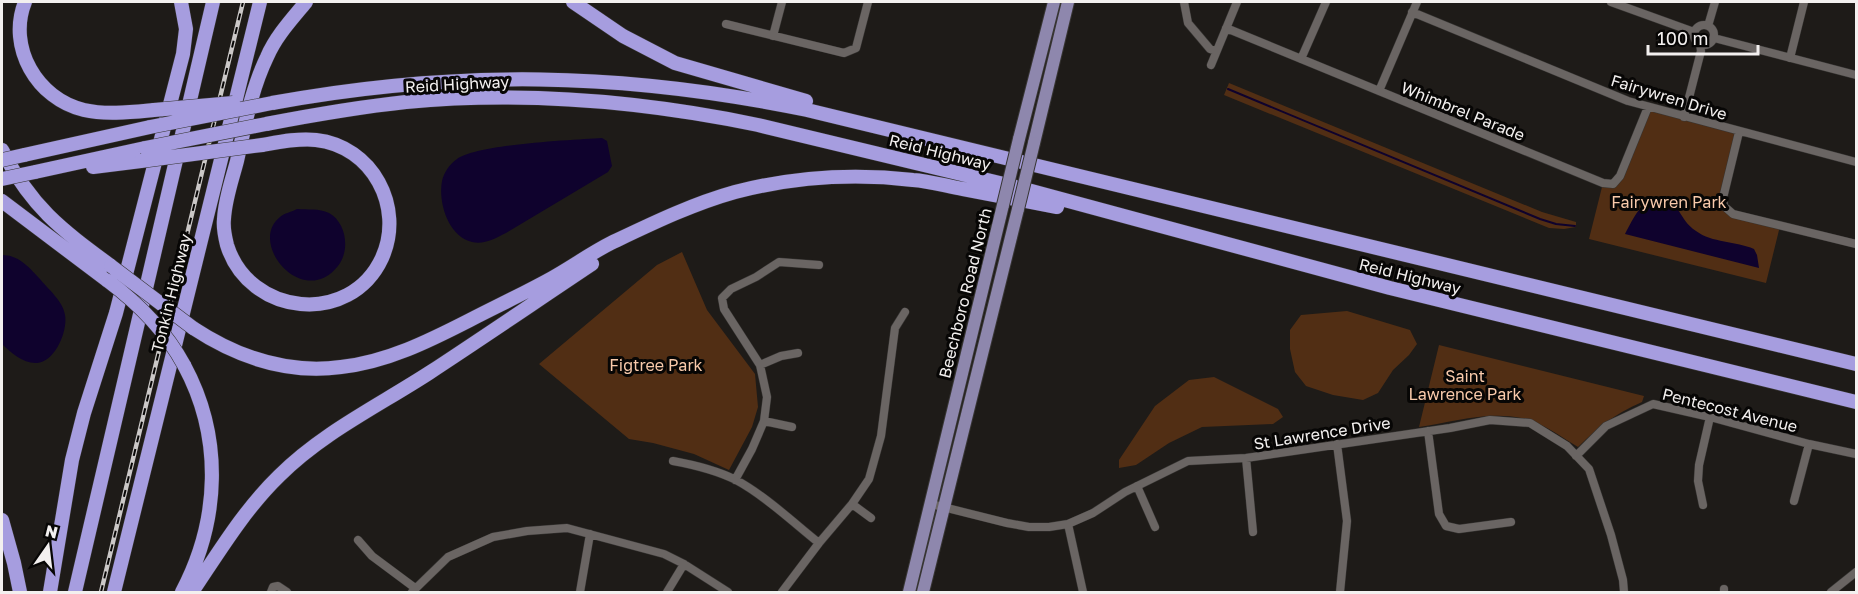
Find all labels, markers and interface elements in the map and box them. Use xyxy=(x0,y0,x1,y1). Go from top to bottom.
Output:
scale bar xyxy=(1648,18,1758,56)
text: 100 m xyxy=(1657,27,1708,49)
street label: Fairywren Drive xyxy=(1609,70,1729,124)
street label: Reid Highway xyxy=(404,71,510,97)
street label: Whimbrel Parade xyxy=(1398,77,1528,145)
street label: Reid Highway xyxy=(887,130,993,174)
park label: Fairywren Park xyxy=(1611,192,1727,212)
street label: Beechboro Road North xyxy=(934,206,996,380)
street label: Tonkin Highway xyxy=(147,232,195,354)
street label: Reid Highway xyxy=(1357,254,1463,298)
park label: Figtree Park xyxy=(609,355,703,375)
park label: Saint Lawrence Park xyxy=(1409,366,1521,404)
street label: Pentecost Avenue xyxy=(1660,384,1800,436)
street label: St Lawrence Drive xyxy=(1252,412,1392,454)
north arrow xyxy=(18,516,78,576)
text: N xyxy=(43,520,60,543)

